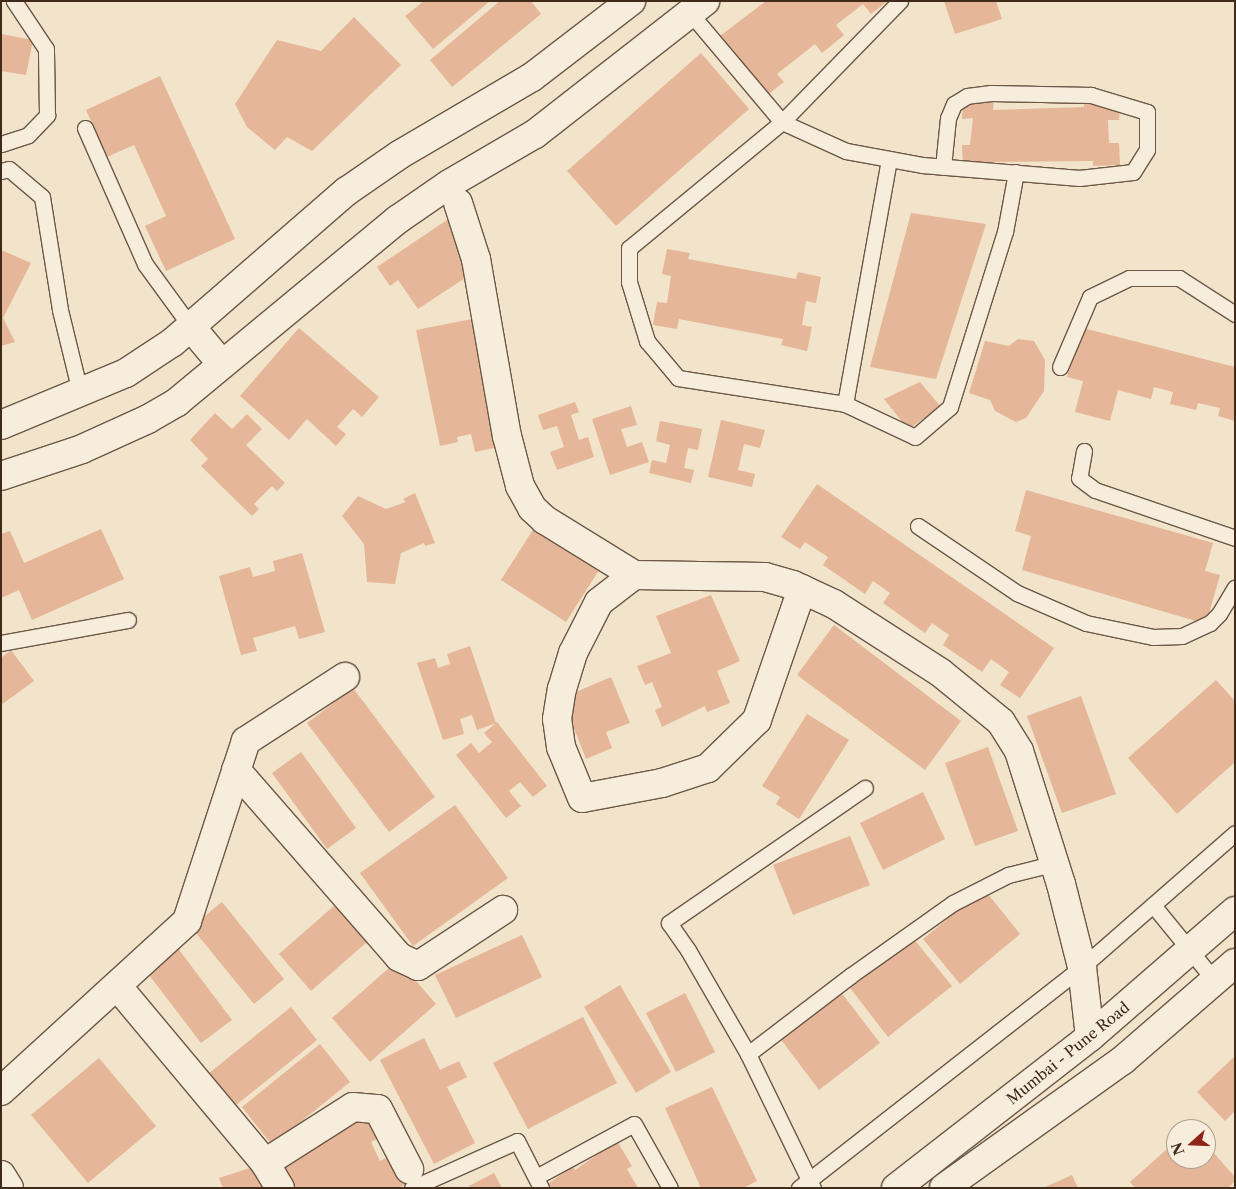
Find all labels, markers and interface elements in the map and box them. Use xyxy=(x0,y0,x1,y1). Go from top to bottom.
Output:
street label: Mumbai - Pune Road xyxy=(1003,998,1133,1108)
north arrow xyxy=(1166,1119,1216,1169)
text: N xyxy=(1167,1140,1188,1158)

